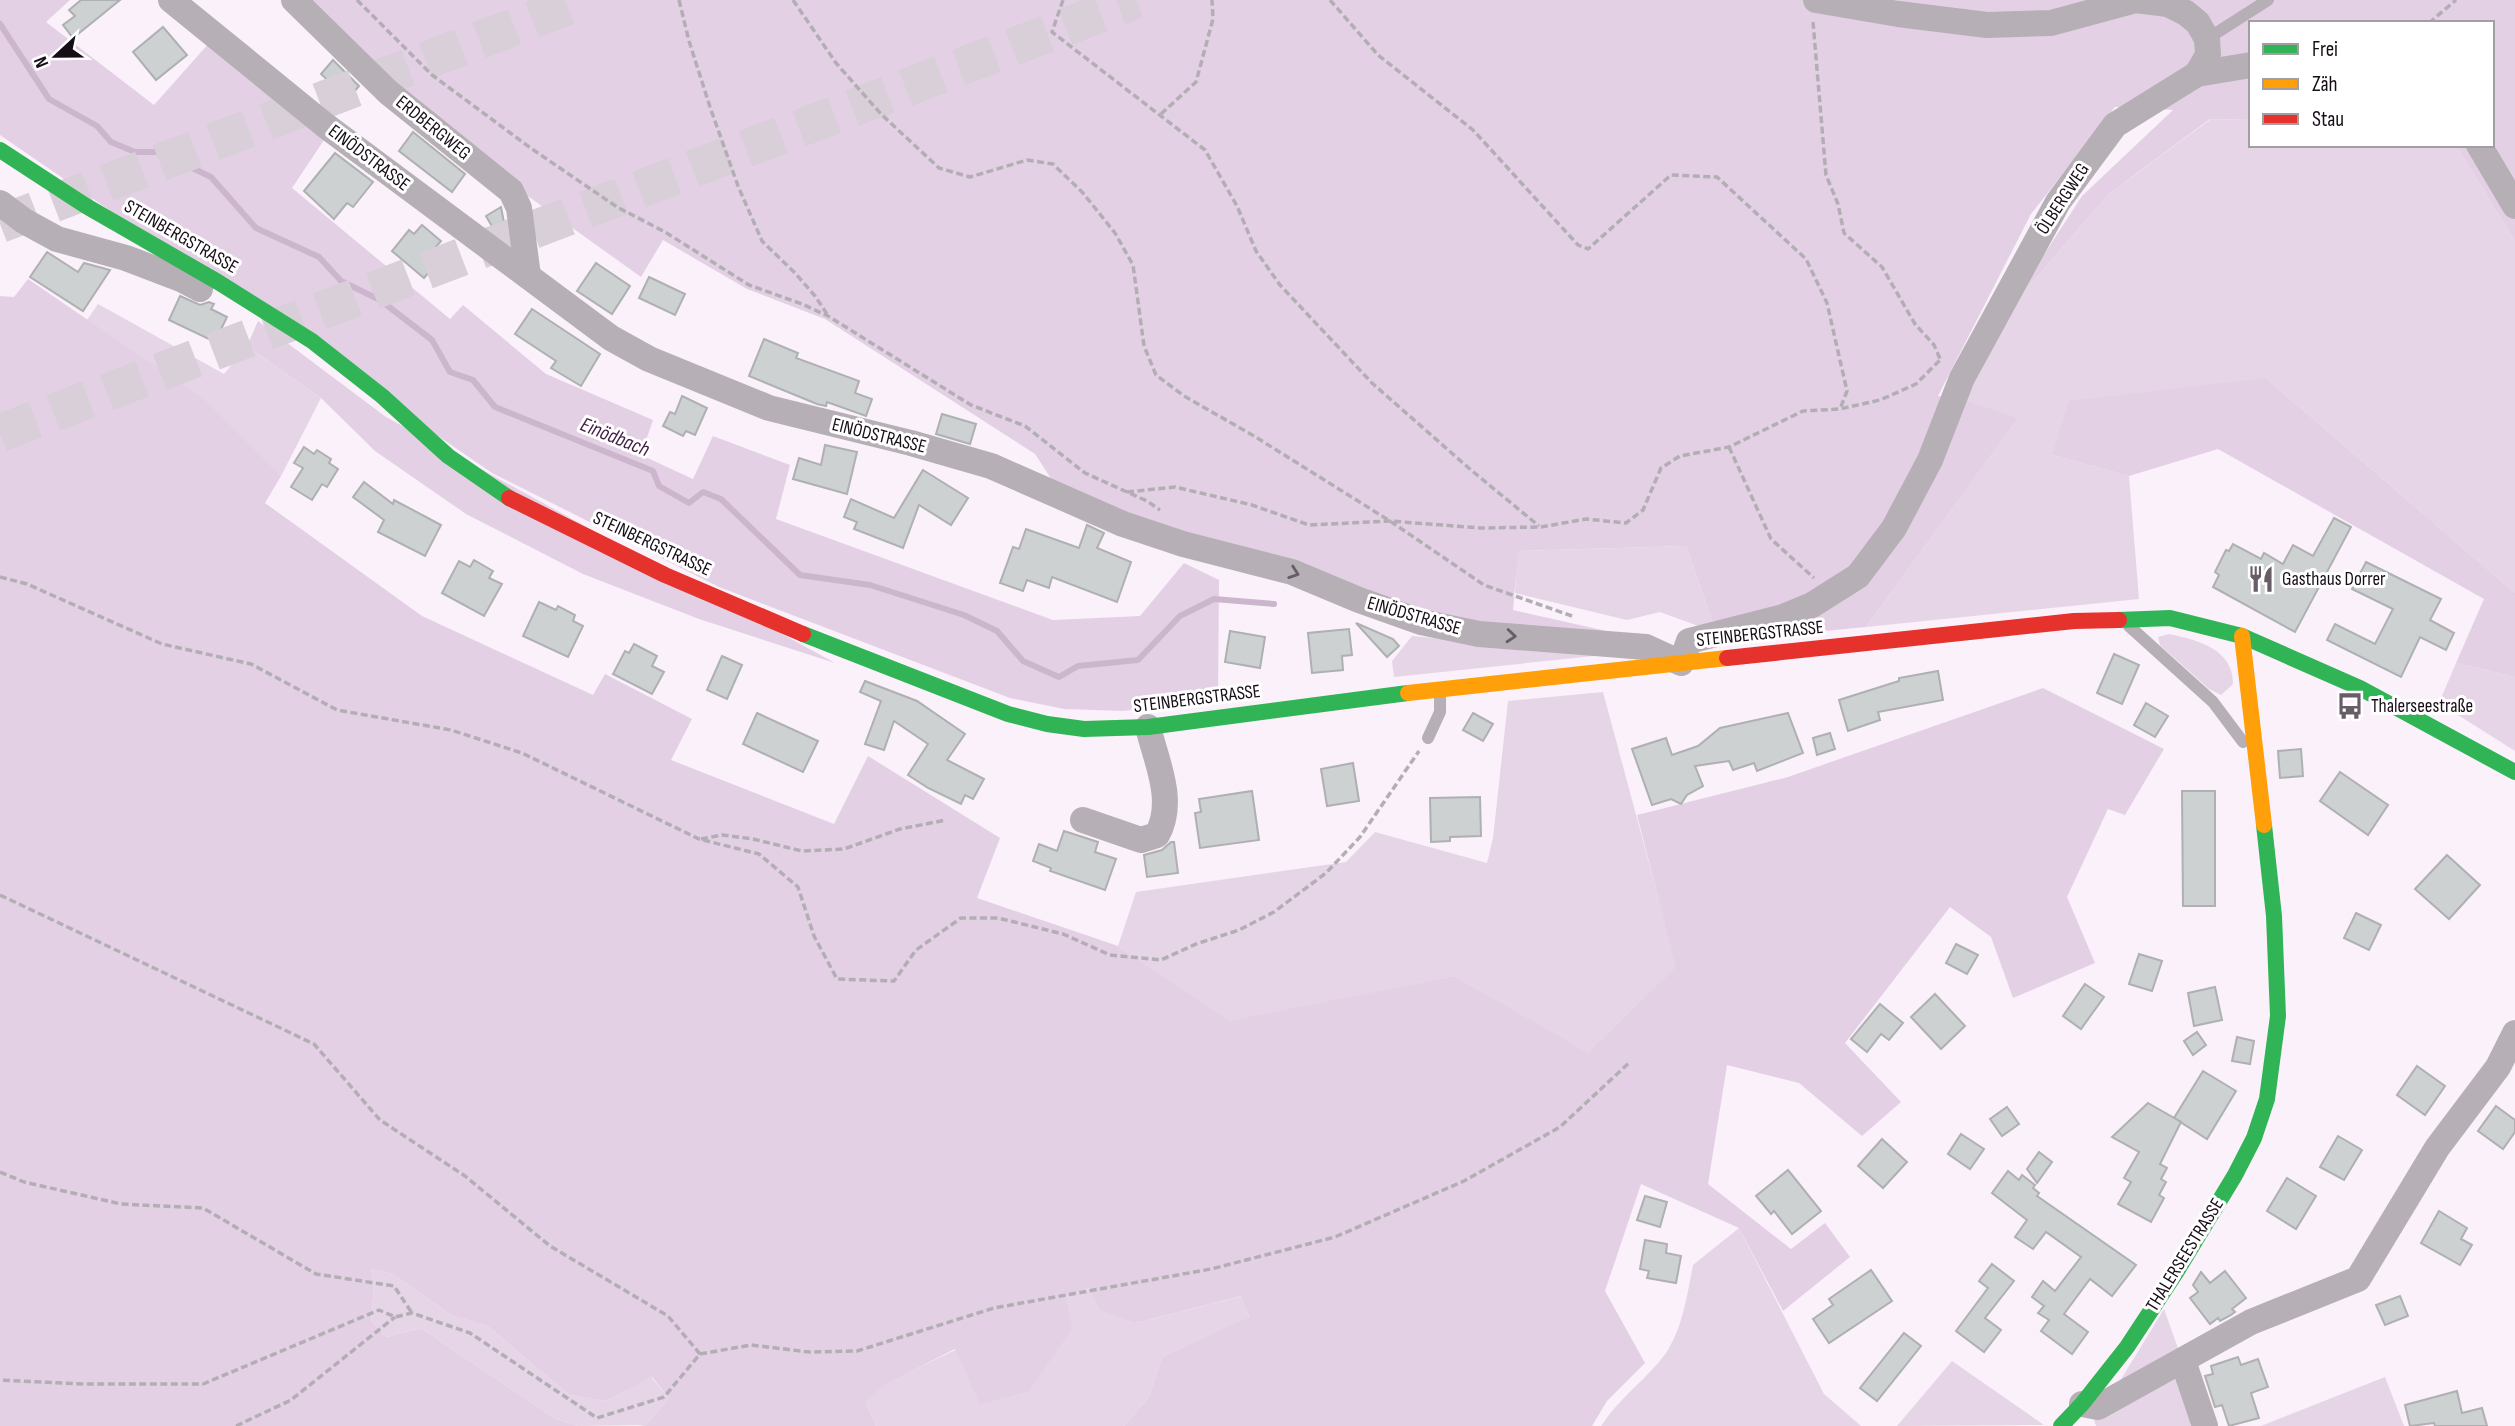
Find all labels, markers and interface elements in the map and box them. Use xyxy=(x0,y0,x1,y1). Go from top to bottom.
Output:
north arrow xyxy=(21,21,91,91)
legend xyxy=(2249,21,2494,147)
text: Frei xyxy=(2312,37,2338,62)
text: N xyxy=(29,53,54,71)
text: Zäh xyxy=(2312,72,2338,97)
street label: ERDBERGWEG xyxy=(391,91,475,165)
text: Stau xyxy=(2312,107,2344,132)
street label: EINÖDSTRASSE xyxy=(324,120,414,196)
street label: ÖLBERGWEG xyxy=(2032,159,2094,239)
street label: STEINBERGSTRASSE xyxy=(120,195,242,279)
water label: Einödbach xyxy=(577,412,653,462)
street label: EINÖDSTRASSE xyxy=(830,413,928,459)
street label: STEINBERGSTRASSE xyxy=(589,507,715,581)
restaurant icon: Gasthaus Dorrer xyxy=(2246,564,2276,594)
one-way arrow xyxy=(1287,565,1299,579)
place label: Gasthaus Dorrer xyxy=(2282,568,2386,591)
street label: EINÖDSTRASSE xyxy=(1365,592,1463,640)
street label: STEINBERGSTRASSE xyxy=(1695,616,1825,652)
one-way arrow xyxy=(1506,628,1517,643)
street label: STEINBERGSTRASSE xyxy=(1132,680,1262,718)
bus stop icon: Thalerseestraße xyxy=(2335,691,2365,721)
place label: Thalerseestraße xyxy=(2371,695,2473,718)
street label: THALERSEESTRASSE xyxy=(2141,1194,2229,1316)

